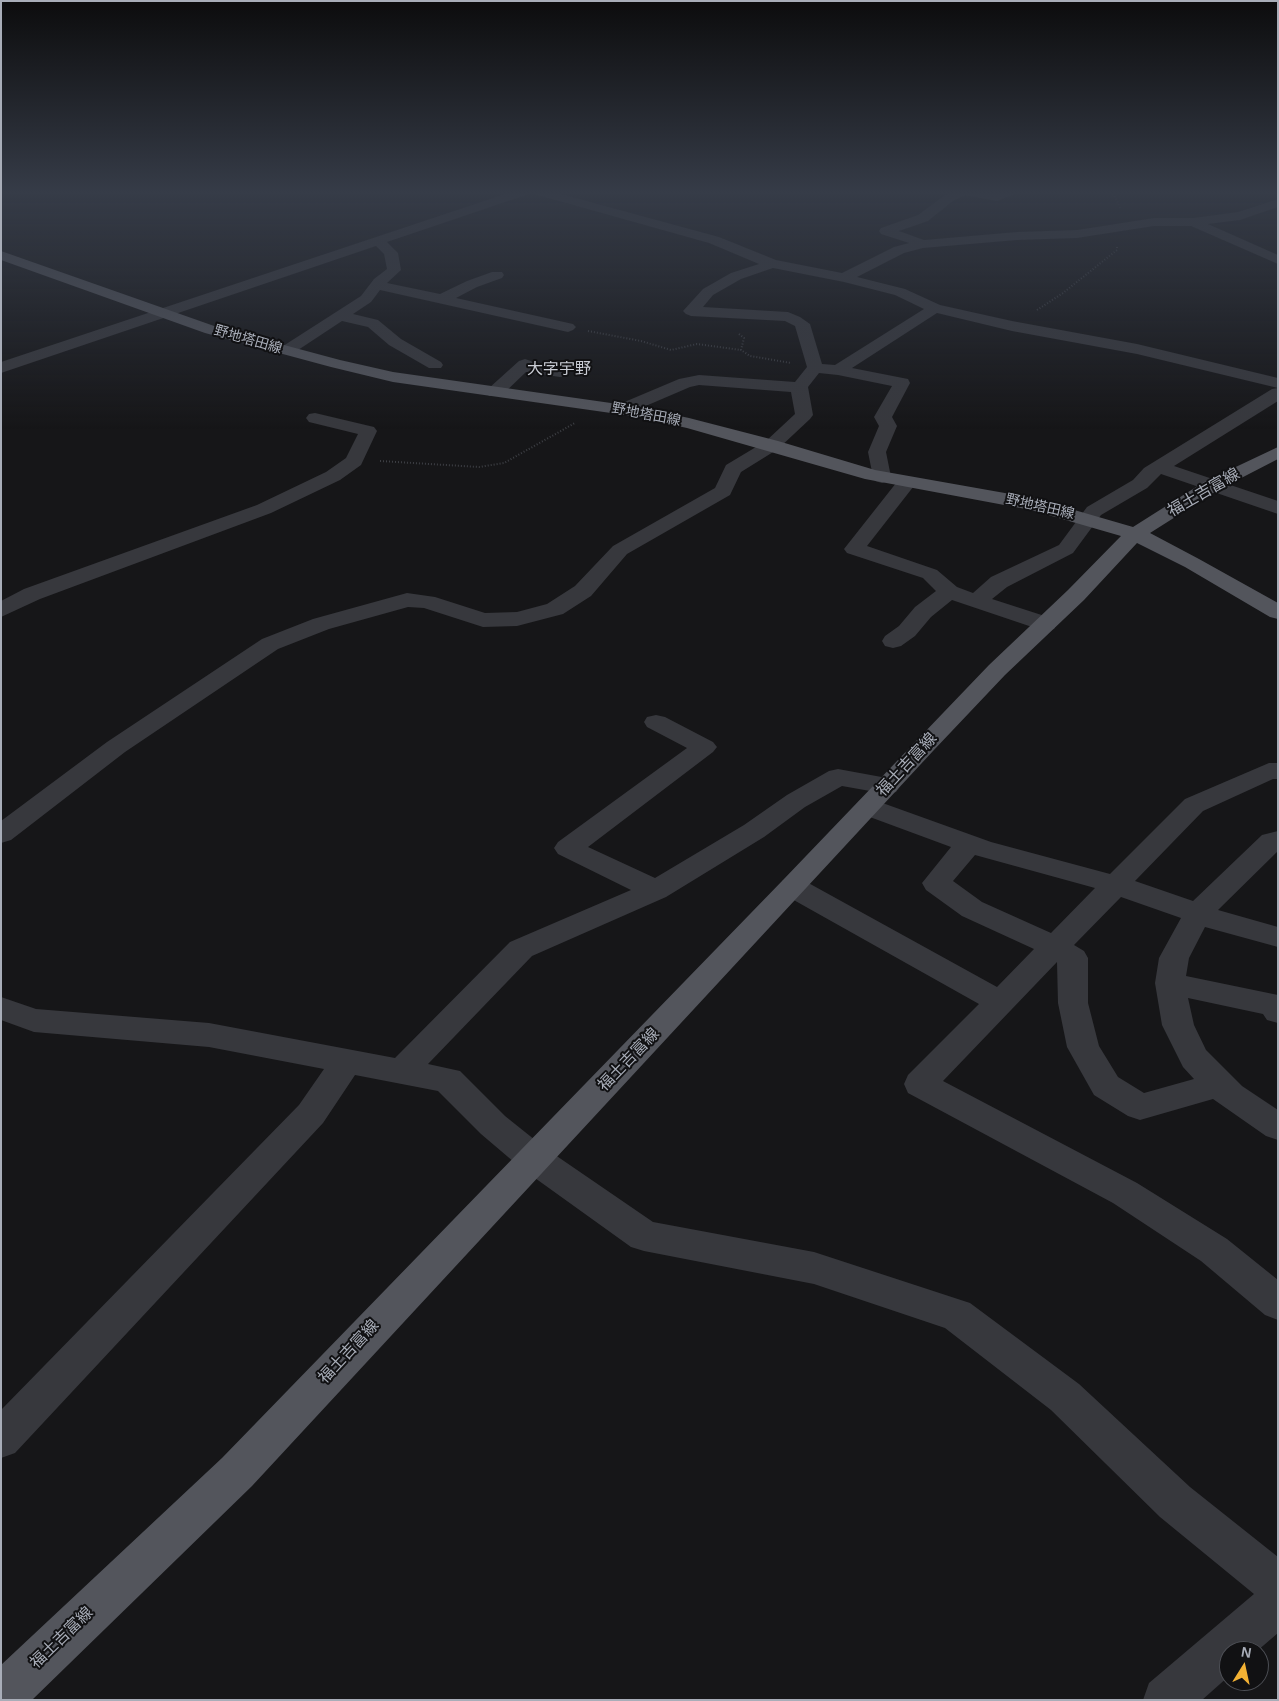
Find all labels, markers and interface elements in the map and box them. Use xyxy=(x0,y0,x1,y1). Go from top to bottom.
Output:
street label: 野地塔田線 xyxy=(212,322,284,358)
district label: 大字宇野 xyxy=(527,360,591,380)
street label: 野地塔田線 xyxy=(610,400,682,430)
street label: 福土吉富線 xyxy=(1165,465,1243,521)
street label: 野地塔田線 xyxy=(1004,491,1076,523)
street label: 福土吉富線 xyxy=(873,729,941,801)
street label: 福土吉富線 xyxy=(594,1025,664,1095)
street label: 福土吉富線 xyxy=(315,1316,383,1388)
street label: 福土吉富線 xyxy=(27,1603,97,1673)
north arrow xyxy=(1219,1641,1269,1691)
text: N xyxy=(1240,1643,1253,1661)

